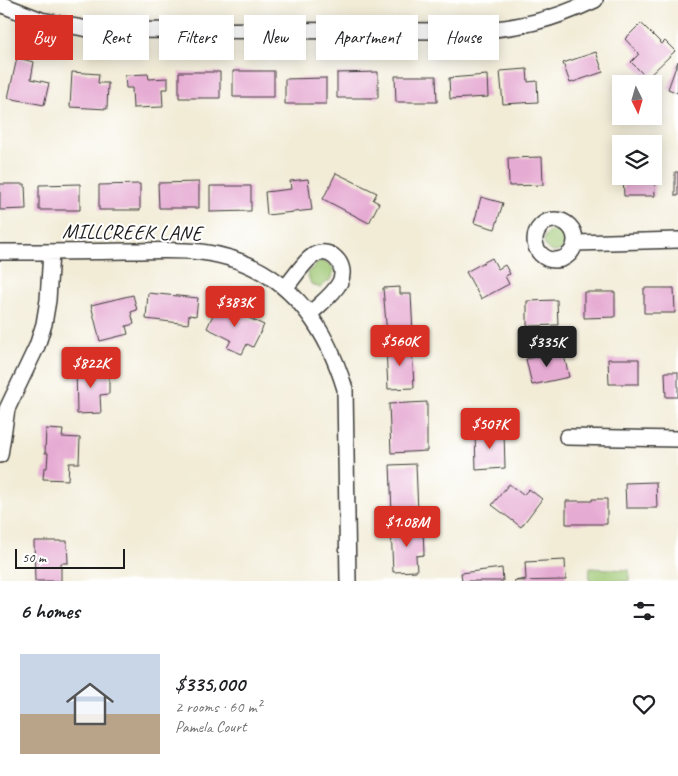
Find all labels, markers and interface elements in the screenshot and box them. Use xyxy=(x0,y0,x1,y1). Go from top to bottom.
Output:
chip: Buy xyxy=(15,15,73,60)
chip: Rent xyxy=(83,15,149,60)
chip: Filters xyxy=(159,15,234,60)
chip: New xyxy=(244,15,306,60)
chip: Apartment xyxy=(316,15,418,60)
chip: House xyxy=(428,15,499,60)
north arrow xyxy=(612,75,662,125)
map controls xyxy=(612,75,662,185)
button: layers xyxy=(612,135,662,185)
street label: MILLCREEK LANE xyxy=(62,218,205,246)
pin: $383K xyxy=(200,286,270,328)
text: $383K xyxy=(217,292,253,312)
pin: $560K xyxy=(365,324,435,367)
pin: $335K xyxy=(512,326,582,368)
text: $560K xyxy=(381,331,419,351)
text: $335K xyxy=(529,332,565,352)
pin: $822K xyxy=(56,346,126,389)
text: $822K xyxy=(73,353,109,373)
pin: $507K xyxy=(455,408,525,450)
text: $507K xyxy=(472,414,508,434)
pin: $1.08M xyxy=(366,506,448,548)
text: $1.08M xyxy=(385,512,429,532)
scale bar xyxy=(15,546,125,569)
text: 50 m xyxy=(22,549,46,566)
icon: filters xyxy=(630,597,658,625)
text: 6 homes xyxy=(20,598,80,624)
text: $335,000 xyxy=(175,671,245,697)
icon: home xyxy=(60,674,120,734)
icon: heart xyxy=(630,690,658,718)
text: 2 rooms · 60 m² xyxy=(175,697,261,717)
text: Pamela Court xyxy=(175,717,246,737)

